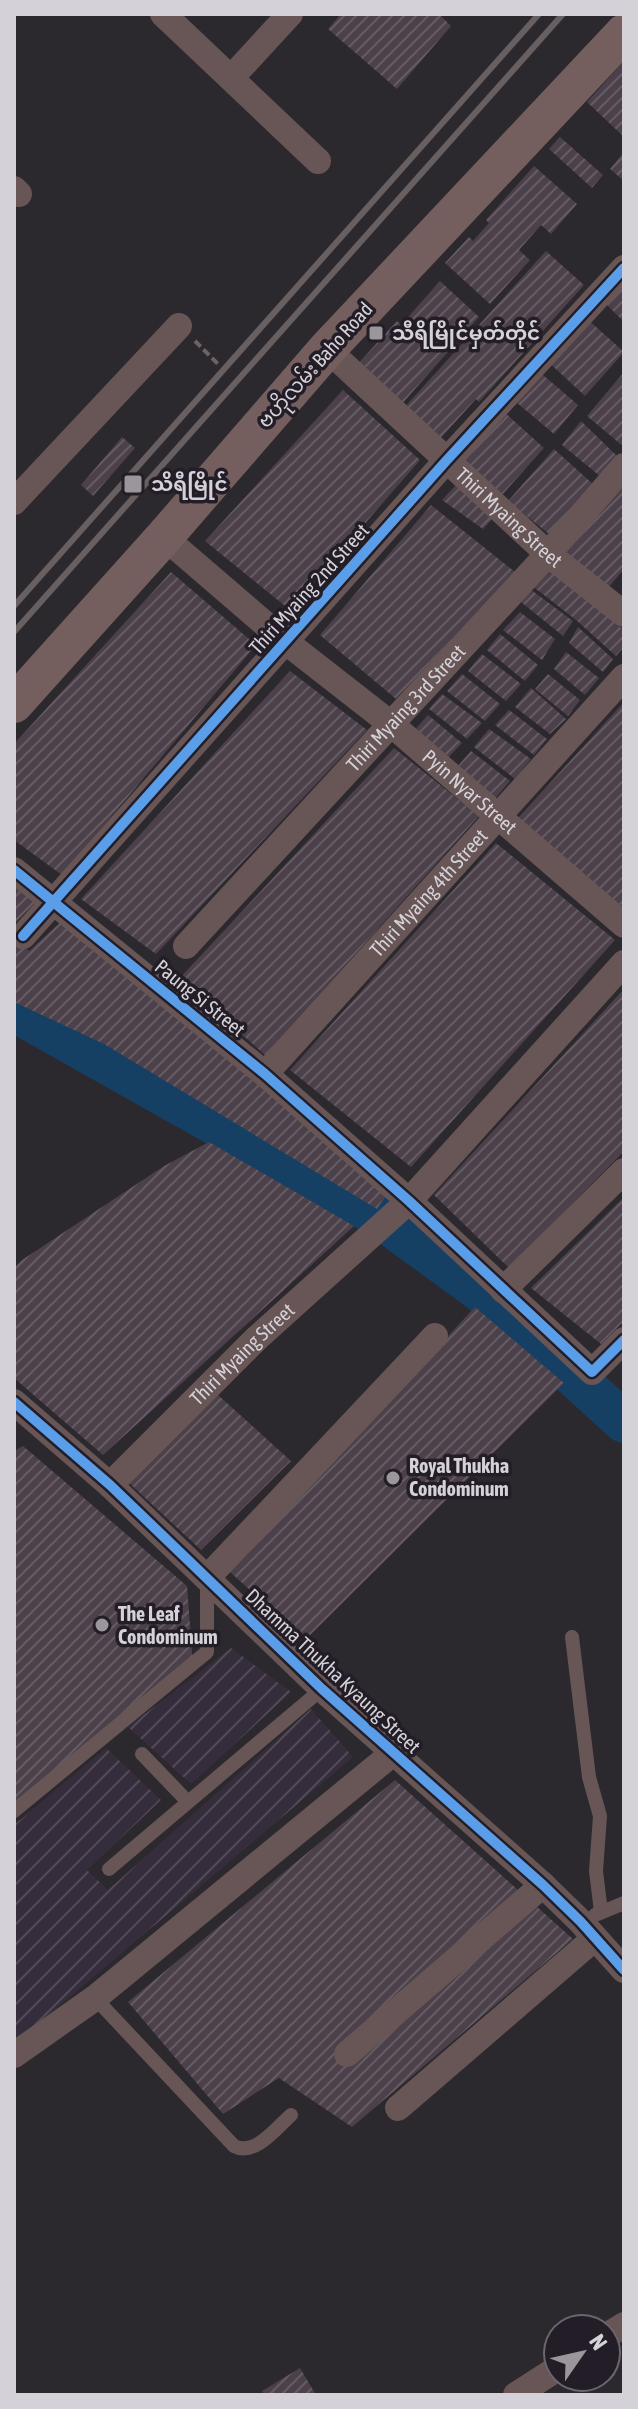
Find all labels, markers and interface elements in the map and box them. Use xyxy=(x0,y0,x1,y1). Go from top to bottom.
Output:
street label: ဗဟိုလမ်း Baho Road xyxy=(251,296,381,436)
place label: သီရိမြိုင်မှတ်တိုင် xyxy=(392,320,540,349)
marker: သီရိမြိုင်မှတ်တိုင် xyxy=(367,324,385,342)
street label: Thiri Myaing Street xyxy=(451,463,567,572)
place label: သိရီမြိုင် xyxy=(151,471,228,500)
marker: သိရီမြိုင် xyxy=(122,473,144,495)
street label: Thiri Myaing 2nd Street xyxy=(244,519,373,659)
street label: Thiri Myaing 3rd Street xyxy=(341,639,470,776)
street label: Pyin Nyar Street xyxy=(418,745,522,838)
street label: Thiri Myaing 4th Street xyxy=(365,824,492,961)
street label: Paung Si Street xyxy=(151,954,250,1041)
street label: Thiri Myaing Street xyxy=(185,1298,299,1409)
place label: Royal Thukha Condominum xyxy=(409,1454,509,1500)
marker: Royal Thukha Condominum xyxy=(384,1469,402,1487)
street label: Dhamma Thukha Kyaung Street xyxy=(241,1584,426,1758)
place label: The Leaf Condominum xyxy=(118,1602,218,1648)
marker: The Leaf Condominum xyxy=(93,1616,111,1634)
north arrow xyxy=(542,2313,622,2393)
text: N xyxy=(584,2329,613,2354)

